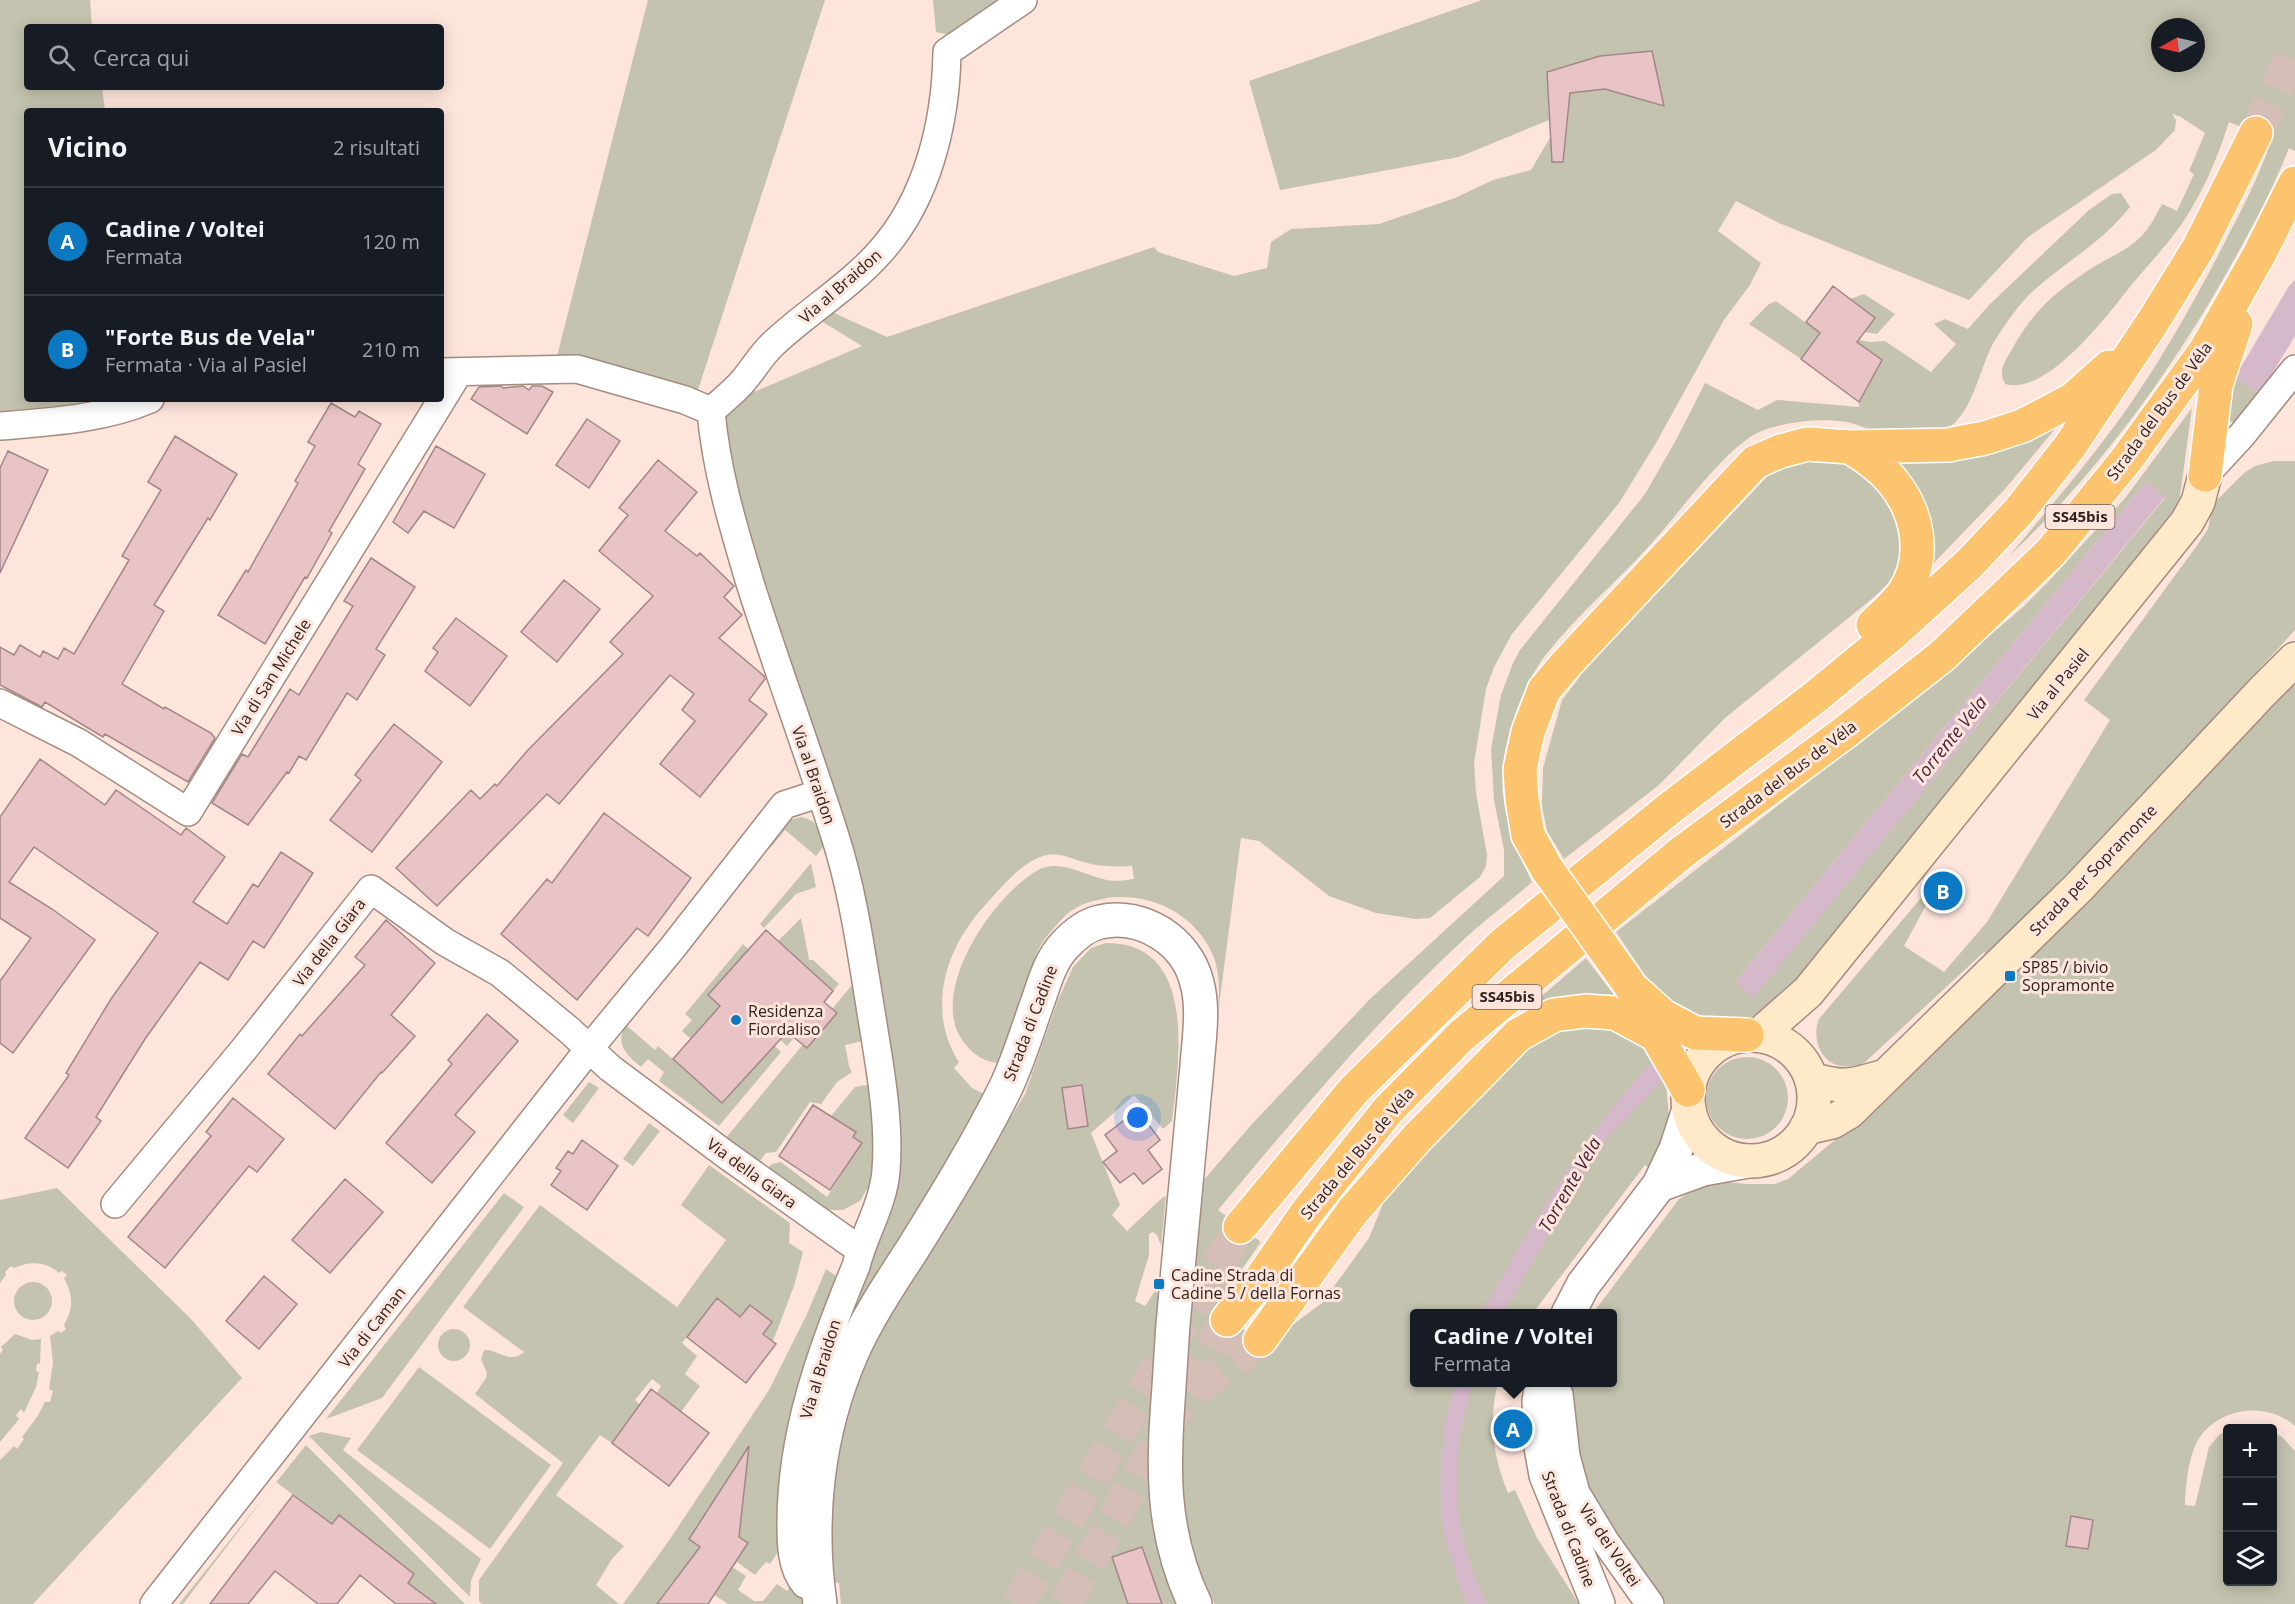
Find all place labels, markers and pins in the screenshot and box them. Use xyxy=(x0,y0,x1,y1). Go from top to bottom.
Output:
pin: B xyxy=(1924,868,1962,914)
place label: SP85 / bivio Sopramonte xyxy=(2022,956,2115,996)
marker: SP85 / bivio Sopramonte xyxy=(2003,969,2017,983)
place label: Residenza Fiordaliso xyxy=(748,1000,824,1040)
marker: Residenza Fiordaliso xyxy=(729,1013,743,1027)
place label: Cadine Strada di Cadine 5 / della Fornas xyxy=(1171,1264,1341,1304)
marker: Cadine Strada di Cadine 5 / della Fornas xyxy=(1152,1277,1166,1291)
pin: A xyxy=(1494,1406,1532,1452)

